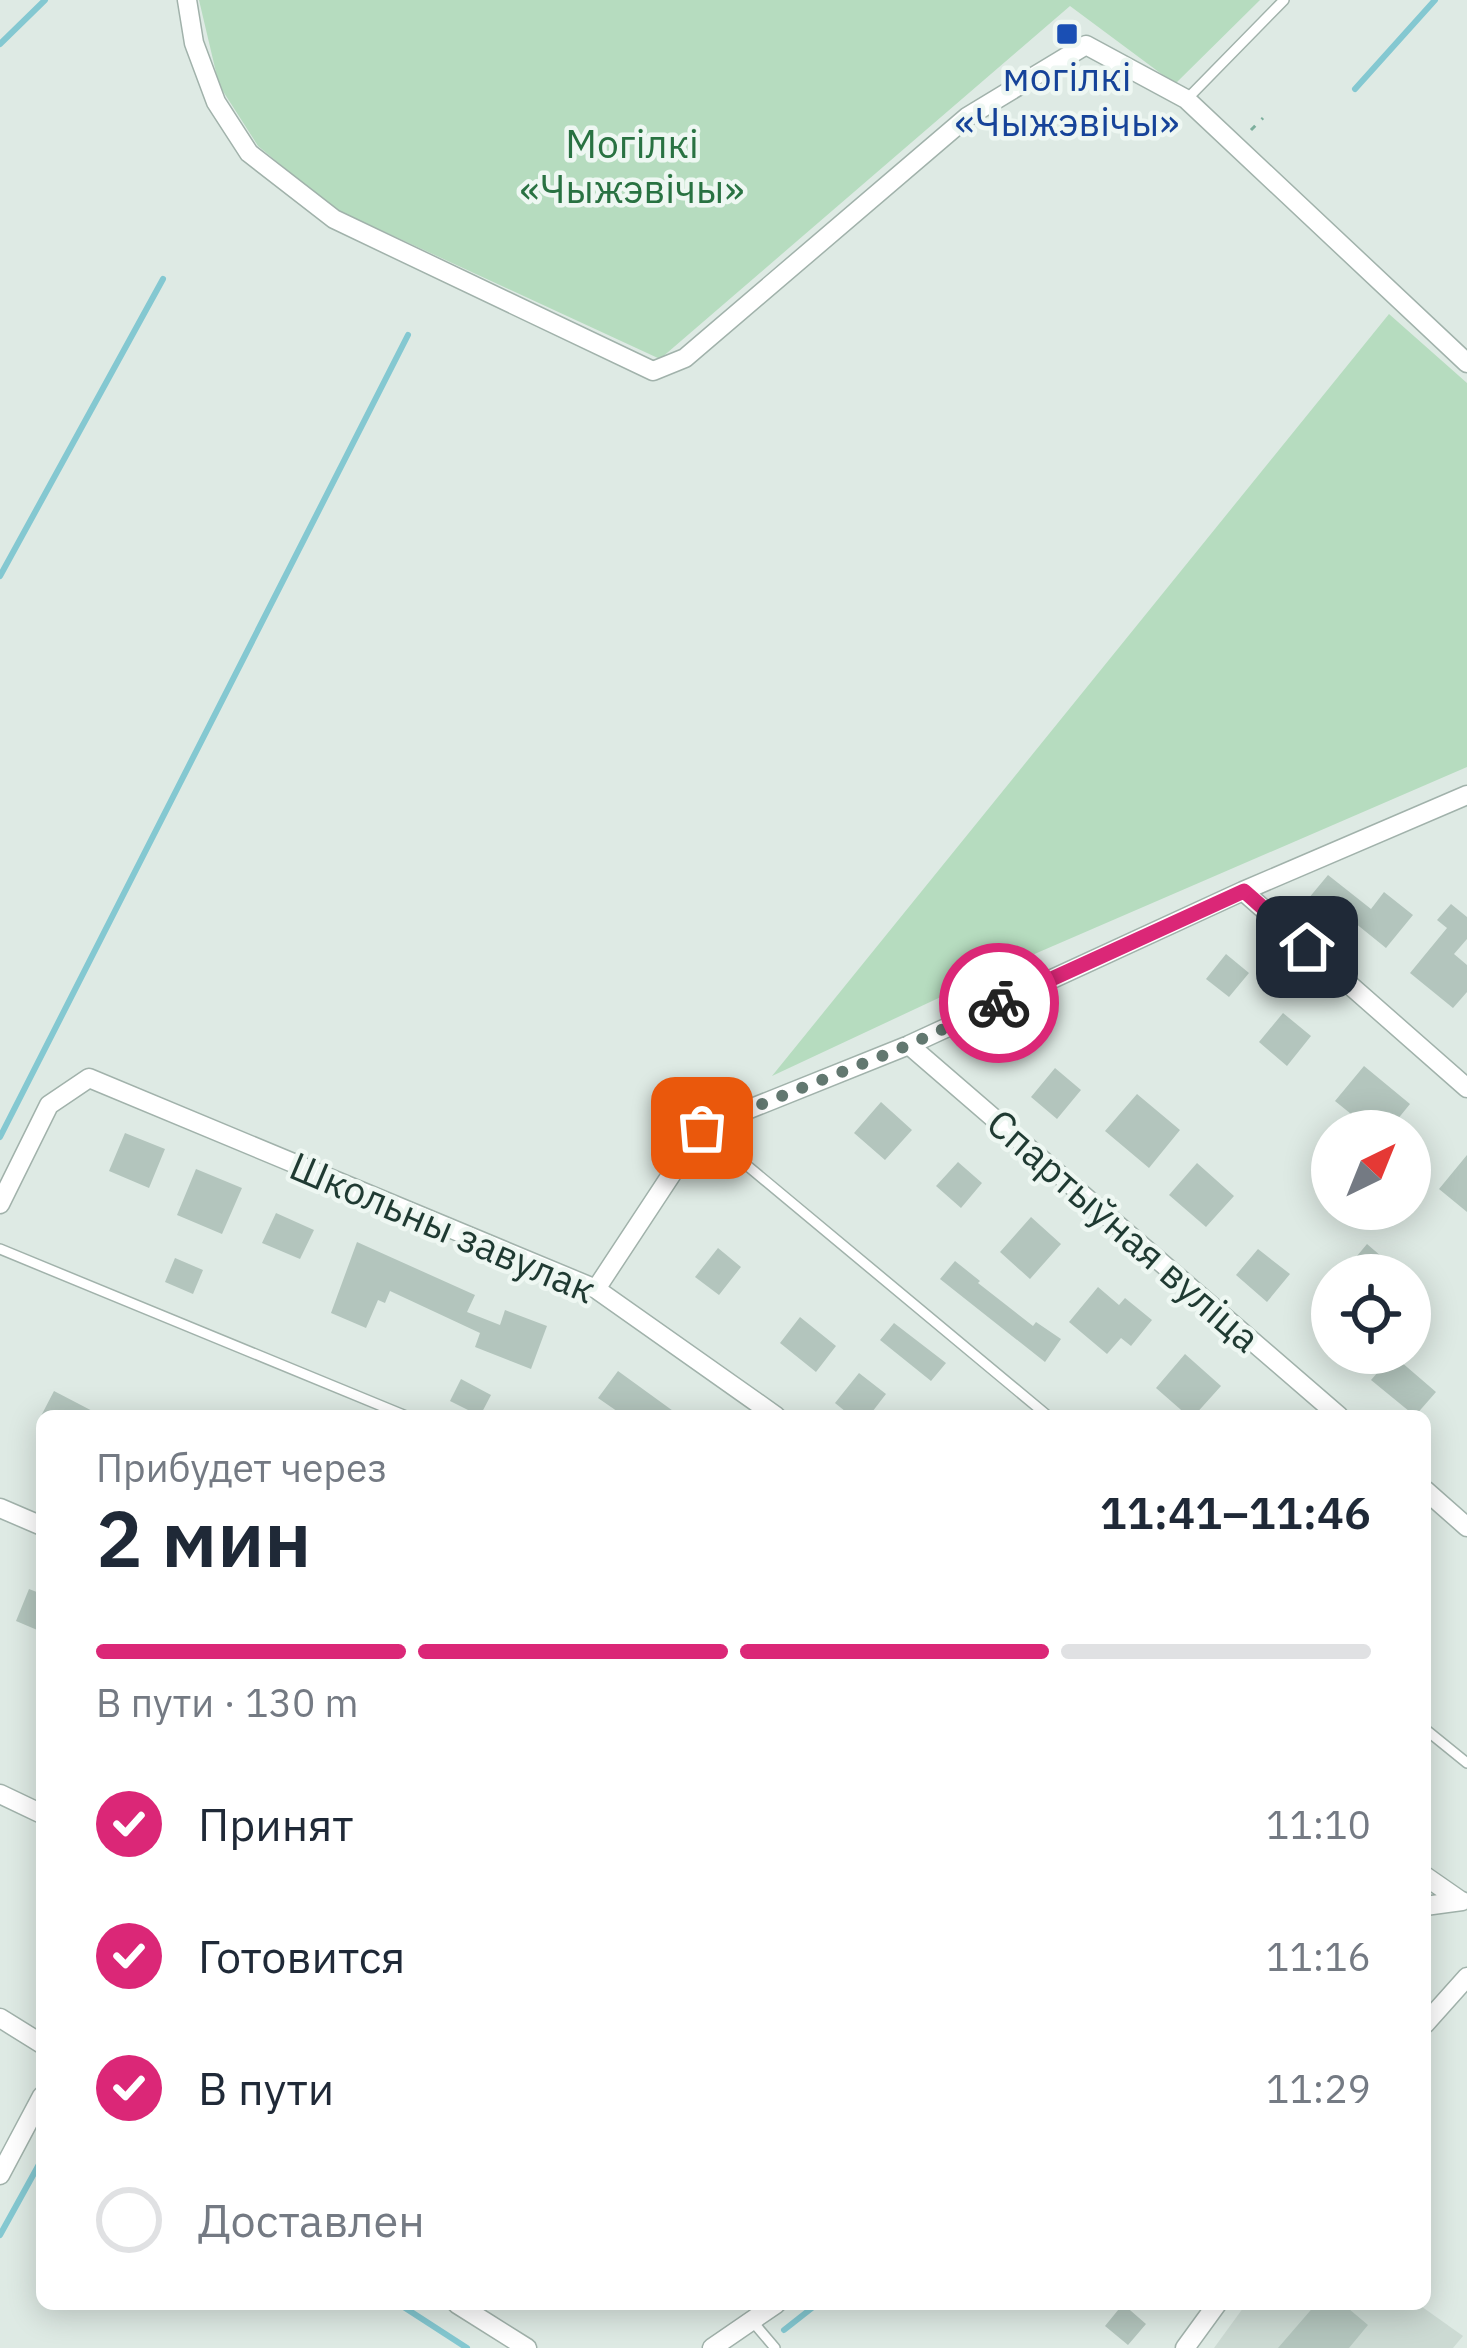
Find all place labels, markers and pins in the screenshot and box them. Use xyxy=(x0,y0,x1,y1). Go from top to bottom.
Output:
marker: могілкі «Чыжэвічы» xyxy=(1054,21,1080,47)
place label: могілкі «Чыжэвічы» xyxy=(955,51,1179,147)
pin xyxy=(1256,896,1358,998)
pin xyxy=(651,1077,753,1179)

